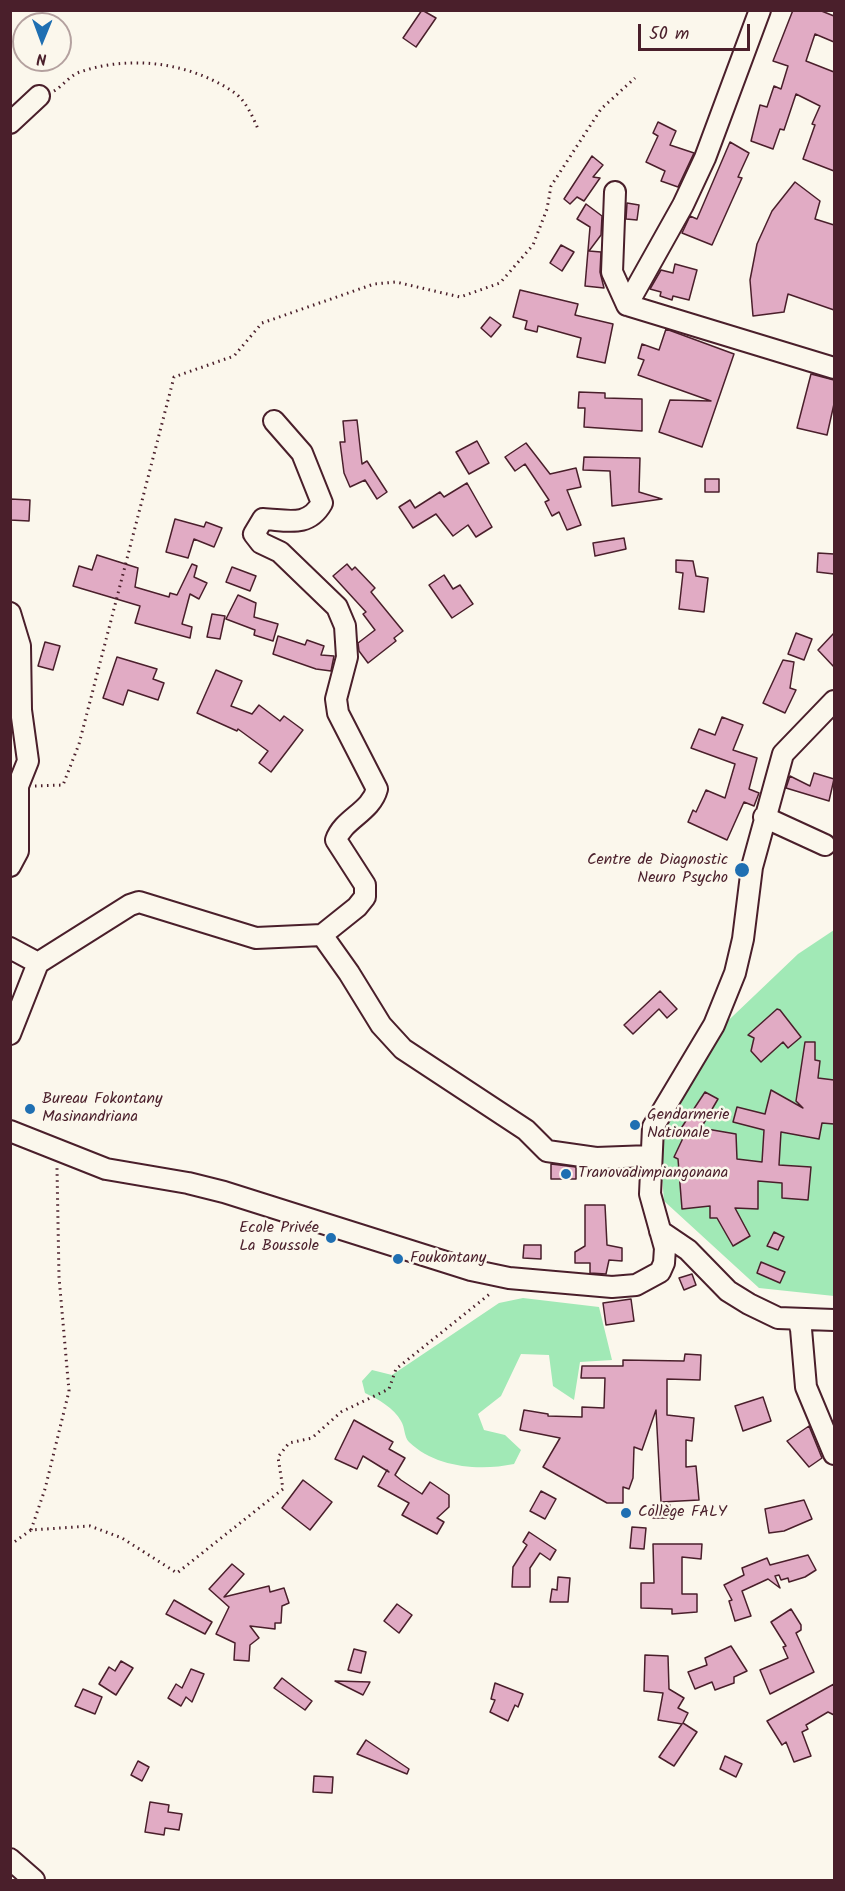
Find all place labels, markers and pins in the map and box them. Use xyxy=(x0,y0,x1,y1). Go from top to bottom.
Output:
place label: Centre de Diagnostic Neuro Psycho xyxy=(587,851,728,889)
marker: Centre de Diagnostic Neuro Psycho xyxy=(733,861,751,879)
place label: Bureau Fokontany Masinandriana xyxy=(42,1090,163,1128)
marker: Bureau Fokontany Masinandriana xyxy=(23,1102,37,1116)
place label: Gendarmerie Nationale xyxy=(647,1106,730,1144)
marker: Gendarmerie Nationale xyxy=(628,1118,642,1132)
place label: Tranovadimpiangonana xyxy=(578,1164,728,1184)
marker: Tranovadimpiangonana xyxy=(559,1167,573,1181)
place label: Ecole Privée La Boussole xyxy=(239,1219,319,1257)
marker: Ecole Privée La Boussole xyxy=(324,1231,338,1245)
place label: Foukontany xyxy=(410,1249,486,1269)
marker: Foukontany xyxy=(391,1252,405,1266)
place label: Collège FALY xyxy=(638,1503,727,1523)
marker: Collège FALY xyxy=(619,1506,633,1520)

